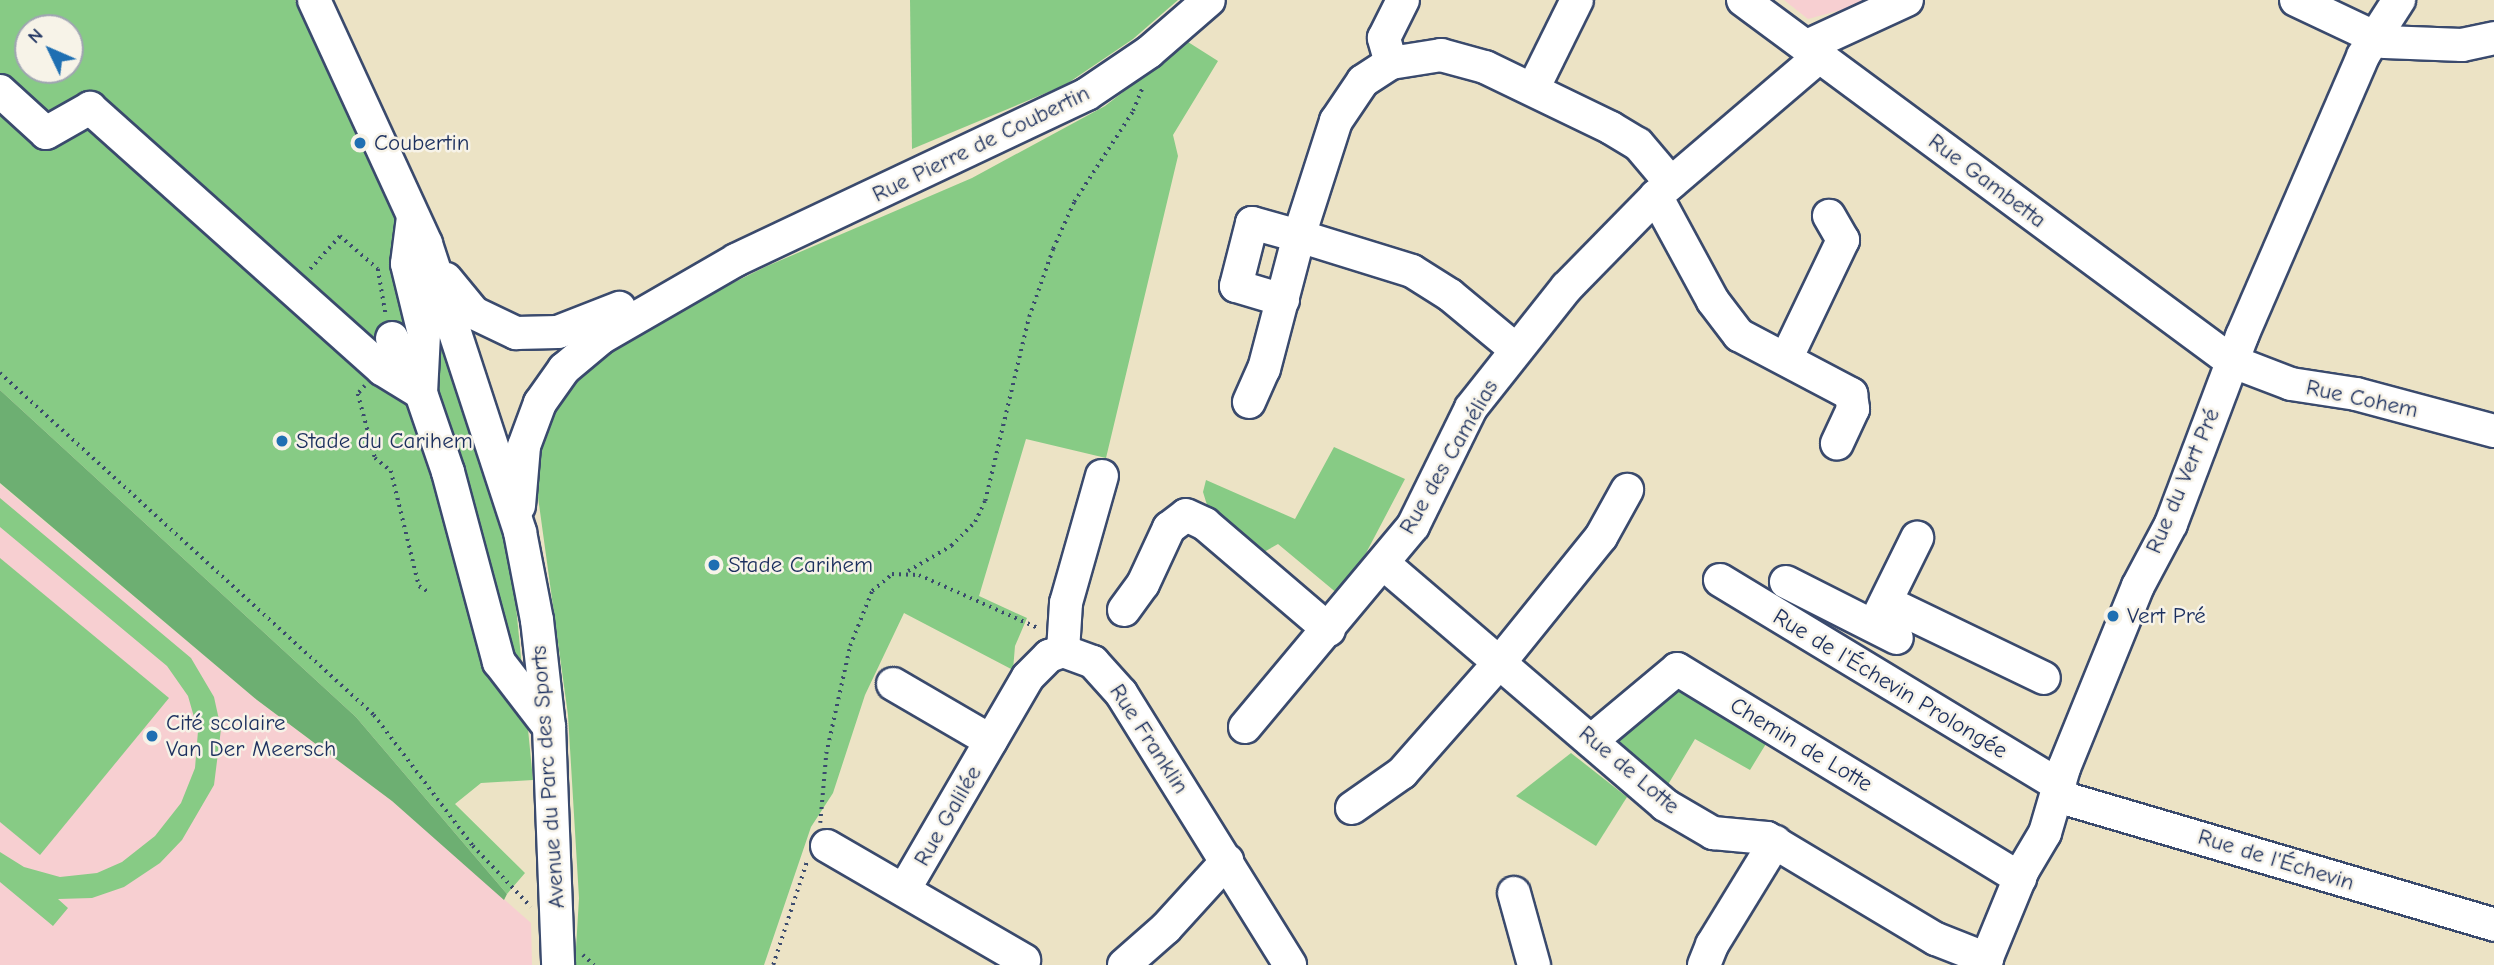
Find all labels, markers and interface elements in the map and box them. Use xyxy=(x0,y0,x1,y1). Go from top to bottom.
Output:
north arrow xyxy=(14,14,84,84)
text: N xyxy=(23,24,48,48)
street label: Rue Pierre de Coubertin xyxy=(868,79,1094,209)
street label: Rue Gambetta xyxy=(1923,128,2051,234)
place label: Coubertin xyxy=(374,129,470,157)
marker: Coubertin xyxy=(352,135,368,151)
street label: Rue Cohem xyxy=(2303,374,2421,424)
street label: Rue des Camélias xyxy=(1394,375,1504,539)
street label: Rue du Vert Pré xyxy=(2140,404,2226,558)
place label: Stade du Carihem xyxy=(296,427,473,455)
marker: Stade du Carihem xyxy=(274,433,290,449)
place label: Stade Carihem xyxy=(728,551,873,579)
marker: Stade Carihem xyxy=(706,557,722,573)
place label: Vert Pré xyxy=(2127,602,2206,630)
street label: Rue de l'Échevin Prolongée xyxy=(1768,603,2012,765)
marker: Vert Pré xyxy=(2105,608,2121,624)
street label: Avenue du Parc des Sports xyxy=(525,645,571,909)
street label: Rue Franklin xyxy=(1103,679,1195,799)
street label: Chemin de Lotte xyxy=(1725,692,1877,798)
place label: Cité scolaire Van Der Meersch xyxy=(166,709,336,763)
street label: Rue de Lotte xyxy=(1573,720,1685,820)
marker: Cité scolaire Van Der Meersch xyxy=(144,728,160,744)
street label: Rue Galilée xyxy=(908,761,988,871)
street label: Rue de l'Échevin xyxy=(2195,823,2357,897)

